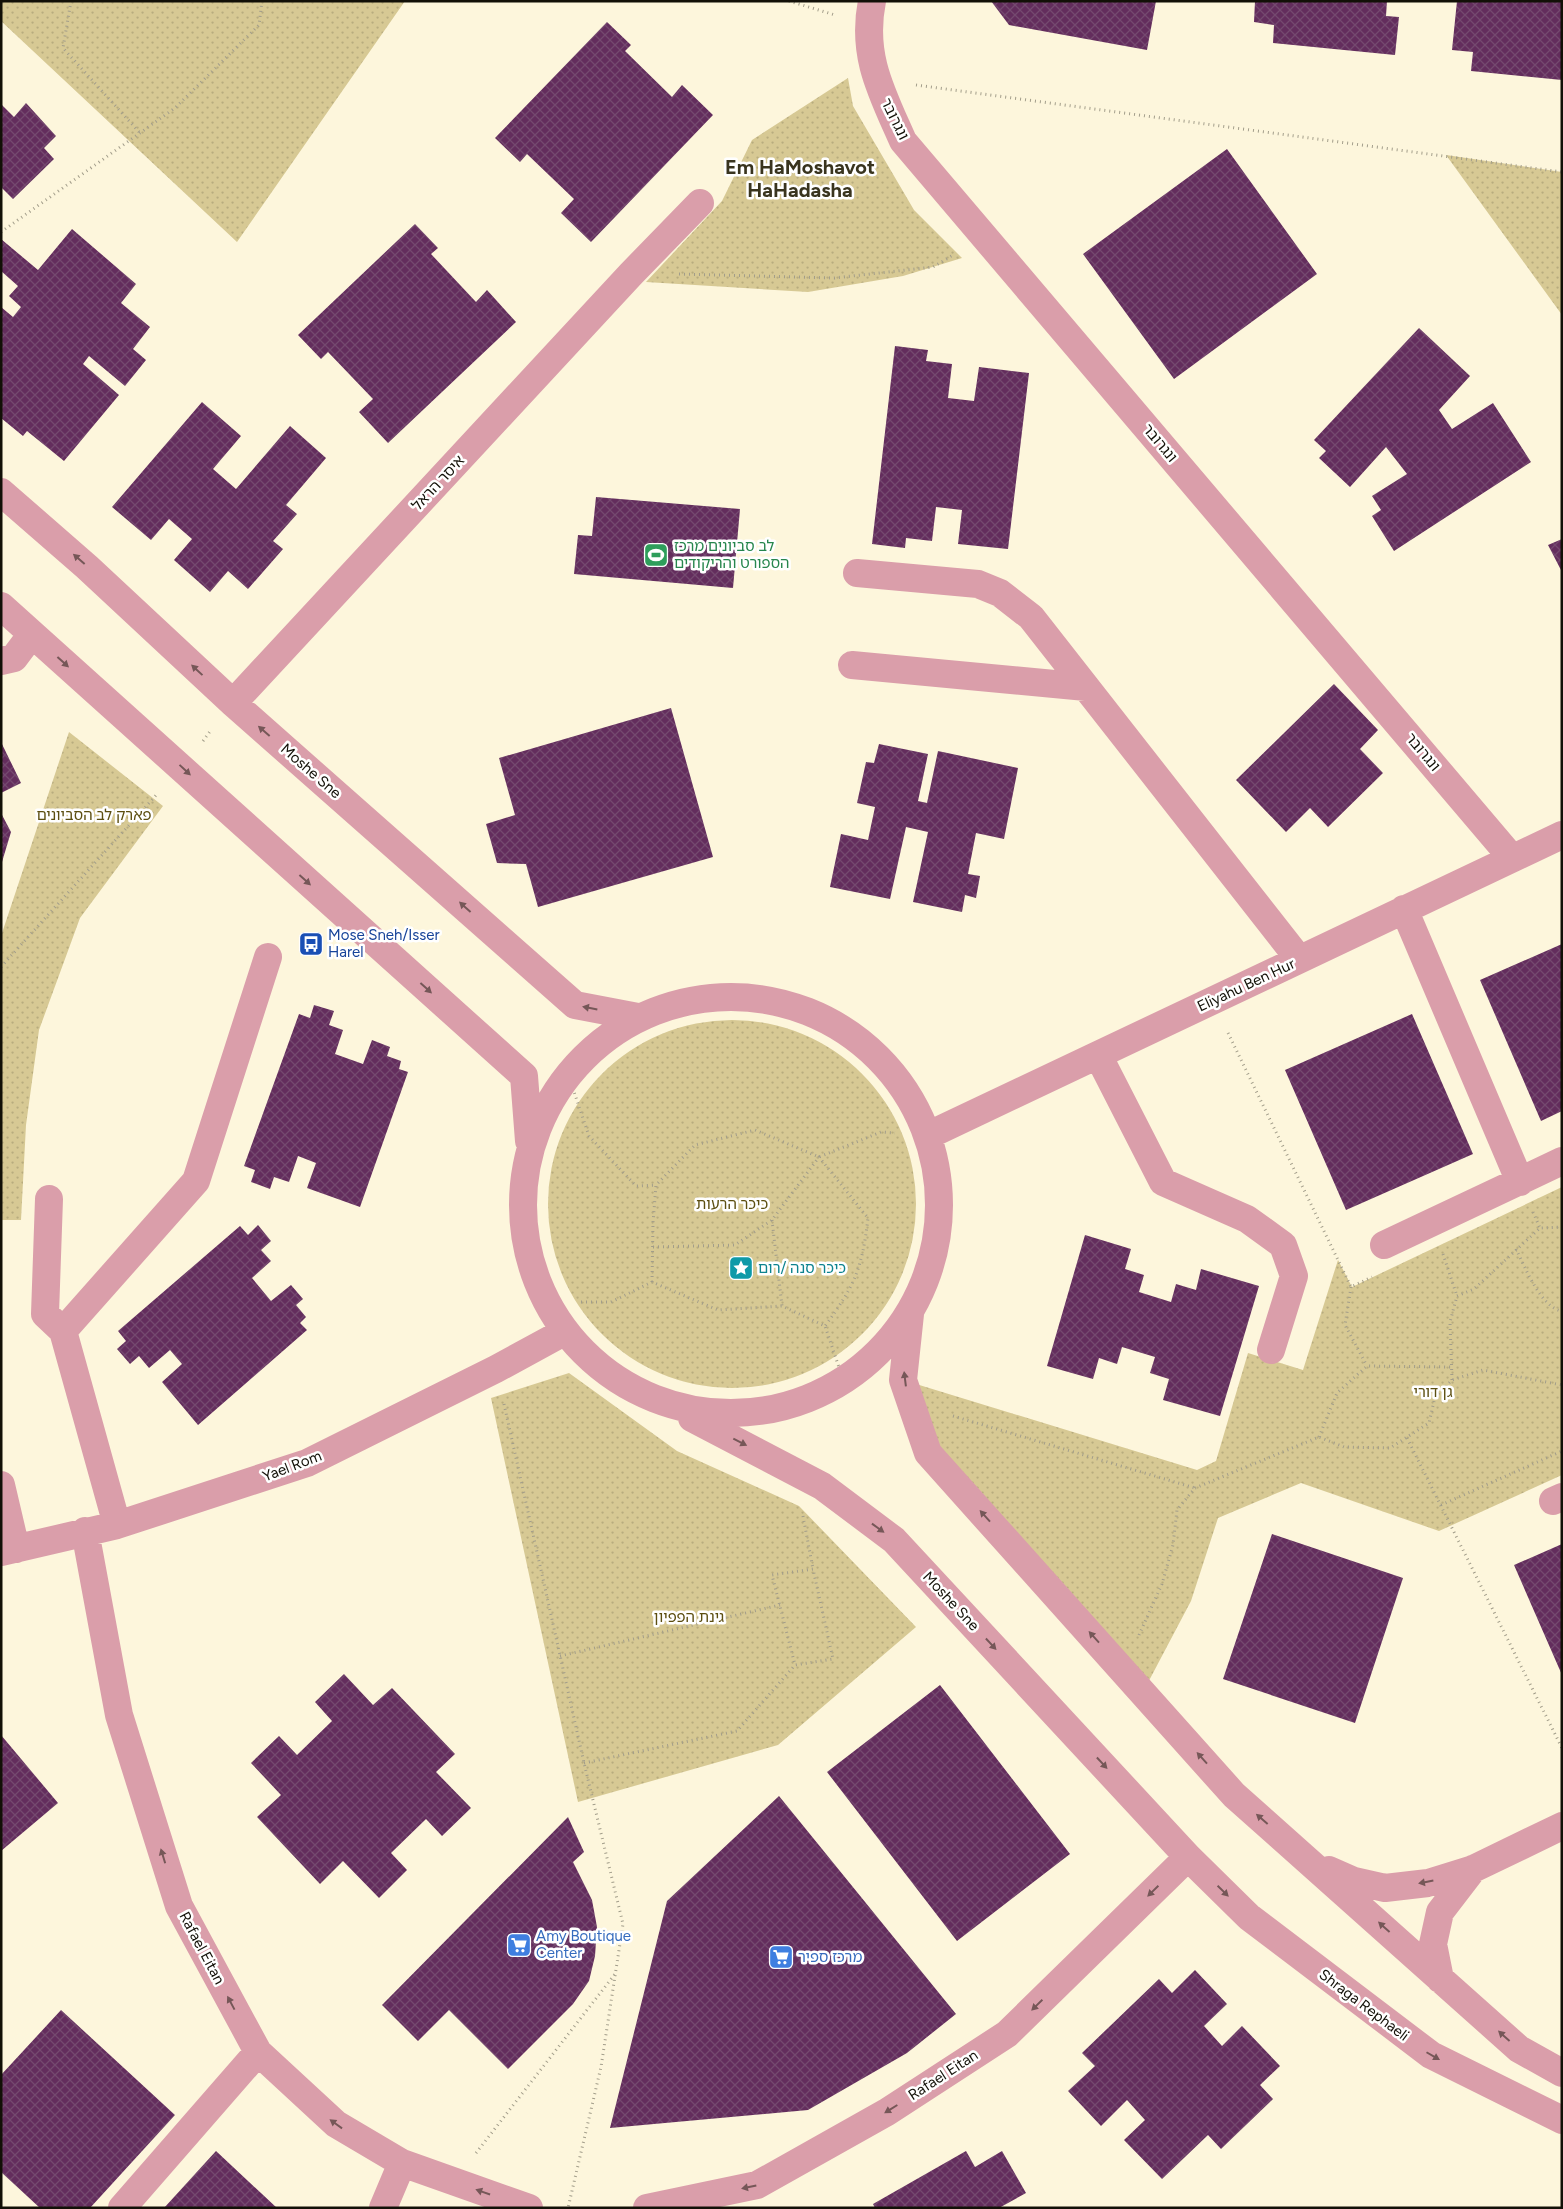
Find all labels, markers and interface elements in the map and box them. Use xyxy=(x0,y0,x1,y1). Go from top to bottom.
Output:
street label: ונגרובר xyxy=(877,95,913,143)
district label: Em HaMoshavot HaHadasha xyxy=(725,155,875,202)
street label: ונגרובר xyxy=(1139,420,1181,466)
street label: איסר הראל xyxy=(408,452,468,514)
place label: לב סביונים מרכז הספורט והריקודים xyxy=(674,537,789,572)
sports icon: לב סביונים מרכז הספורט והריקודים xyxy=(643,542,669,568)
one-way arrow xyxy=(73,553,85,565)
one-way arrow xyxy=(57,656,69,668)
one-way arrow xyxy=(192,664,204,676)
one-way arrow xyxy=(258,725,271,736)
street label: ונגרובר xyxy=(1402,729,1444,775)
street label: Moshe Sne xyxy=(277,740,345,802)
one-way arrow xyxy=(178,764,190,776)
park label: פארק לב הסביונים xyxy=(36,806,152,824)
one-way arrow xyxy=(298,874,311,885)
one-way arrow xyxy=(459,902,472,913)
place label: Mose Sneh/Isser Harel xyxy=(328,926,440,961)
bus stop icon: Mose Sneh/Isser Harel xyxy=(298,931,324,957)
street label: Eliyahu Ben Hur xyxy=(1194,955,1298,1015)
one-way arrow xyxy=(419,982,431,994)
one-way arrow xyxy=(582,1004,598,1012)
park label: כיכר הרעות xyxy=(696,1195,768,1213)
place icon: כיכר סנה /רום xyxy=(728,1255,754,1281)
place label: כיכר סנה /רום xyxy=(758,1259,846,1277)
one-way arrow xyxy=(901,1371,909,1387)
park label: גן דורי xyxy=(1414,1383,1453,1401)
one-way arrow xyxy=(733,1438,748,1446)
street label: Yael Rom xyxy=(260,1447,324,1485)
one-way arrow xyxy=(979,1511,991,1523)
one-way arrow xyxy=(871,1523,885,1533)
street label: Moshe Sne xyxy=(919,1568,983,1634)
park label: גינת הפפיון xyxy=(654,1608,725,1626)
one-way arrow xyxy=(1088,1631,1099,1644)
one-way arrow xyxy=(985,1638,997,1650)
one-way arrow xyxy=(1196,1753,1208,1765)
one-way arrow xyxy=(1096,1757,1107,1770)
one-way arrow xyxy=(1256,1814,1269,1825)
one-way arrow xyxy=(159,1848,167,1863)
one-way arrow xyxy=(1418,1879,1434,1887)
one-way arrow xyxy=(1148,1885,1160,1897)
one-way arrow xyxy=(1217,1885,1229,1897)
street label: Rafael Eitan xyxy=(175,1909,229,1987)
one-way arrow xyxy=(1377,1922,1390,1933)
place label: Amy Boutique Center xyxy=(536,1927,631,1962)
supermarket icon: Amy Boutique Center xyxy=(506,1932,532,1958)
supermarket icon: מרכז ספיר xyxy=(768,1944,794,1970)
place label: מרכז ספיר xyxy=(798,1948,862,1966)
street label: Shraga Rephaeli xyxy=(1315,1965,1413,2045)
one-way arrow xyxy=(227,1995,235,2010)
one-way arrow xyxy=(1031,1999,1043,2011)
one-way arrow xyxy=(1499,2030,1511,2042)
street label: Rafael Eitan xyxy=(905,2046,981,2104)
one-way arrow xyxy=(1426,2052,1441,2060)
one-way arrow xyxy=(885,2104,898,2114)
one-way arrow xyxy=(330,2119,343,2129)
one-way arrow xyxy=(740,2183,756,2191)
one-way arrow xyxy=(475,2187,490,2195)

